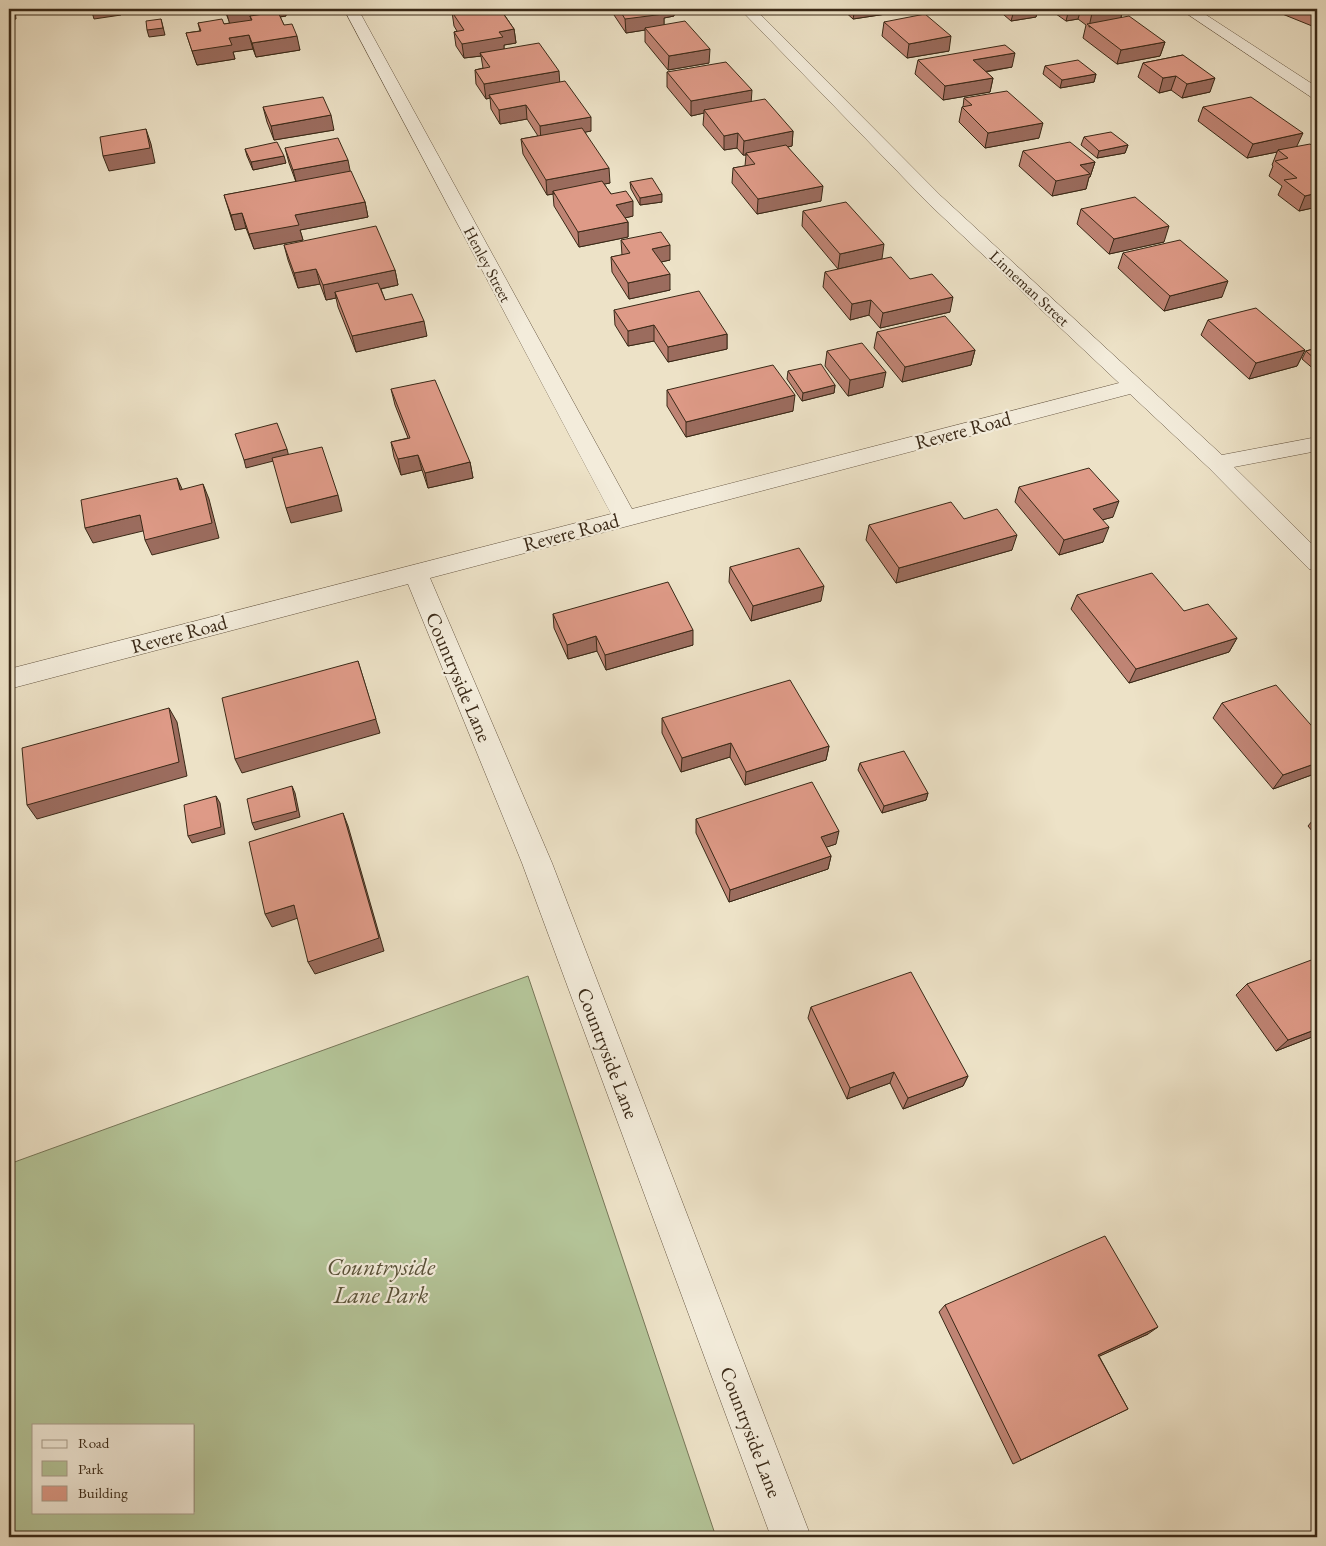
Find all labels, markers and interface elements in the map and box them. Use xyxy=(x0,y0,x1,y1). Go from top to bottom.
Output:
street label: Henley Street xyxy=(459,223,516,306)
street label: Linneman Street xyxy=(985,246,1074,331)
street label: Revere Road xyxy=(912,404,1015,455)
street label: Revere Road xyxy=(520,506,623,557)
street label: Revere Road xyxy=(128,608,231,659)
street label: Countryside Lane xyxy=(420,608,498,746)
street label: Countryside Lane xyxy=(571,984,645,1122)
park label: Countryside Lane Park xyxy=(327,1251,436,1310)
street label: Countryside Lane xyxy=(714,1363,788,1501)
legend xyxy=(32,1424,195,1514)
text: Road xyxy=(78,1433,110,1452)
text: Park xyxy=(78,1459,105,1478)
text: Building xyxy=(78,1483,128,1502)

